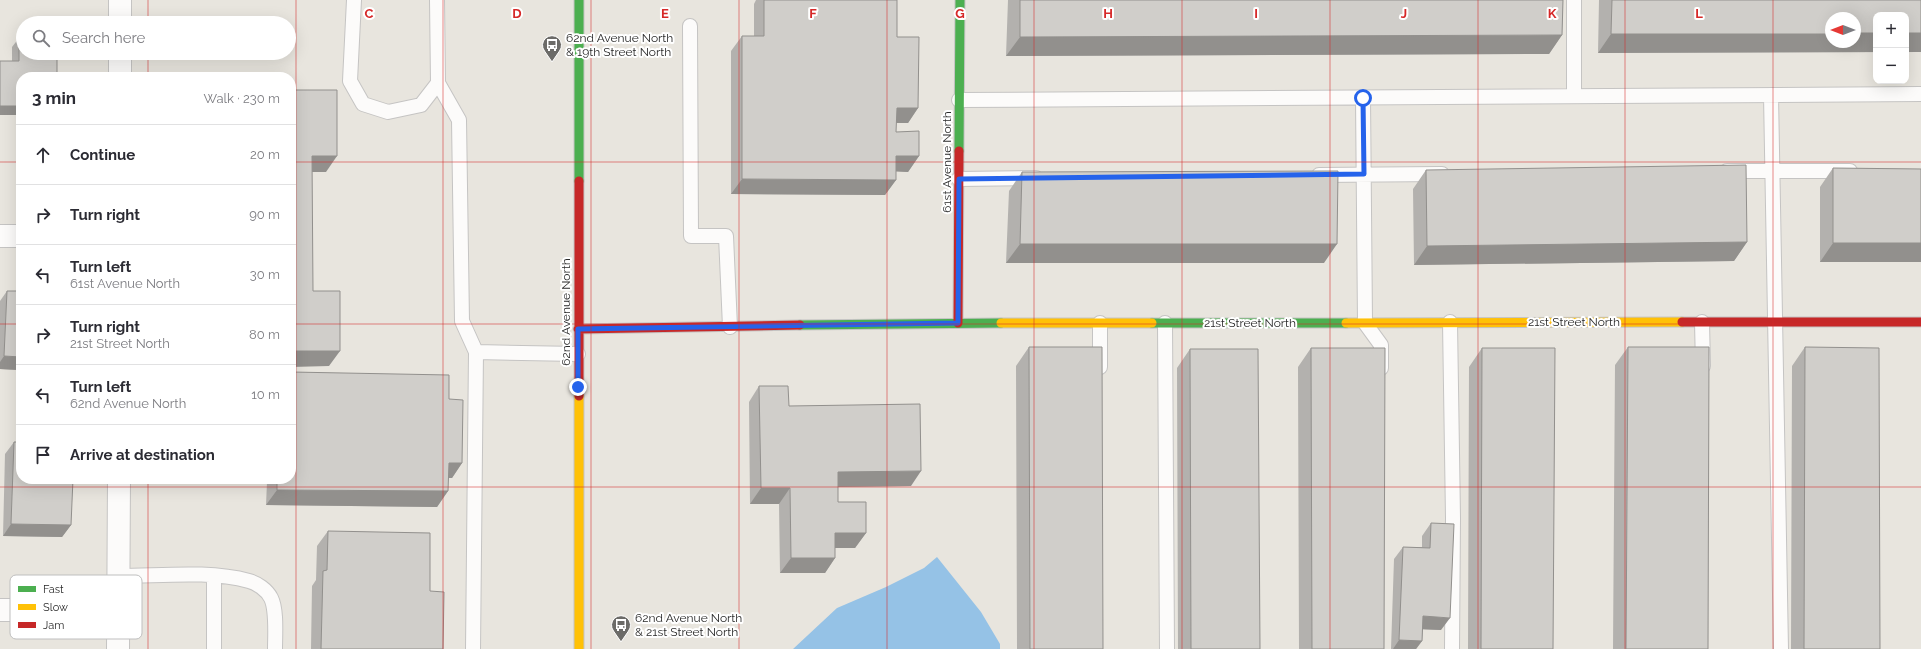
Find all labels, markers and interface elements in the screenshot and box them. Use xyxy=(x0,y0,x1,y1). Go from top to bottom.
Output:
text: C xyxy=(365,6,374,21)
text: D xyxy=(512,6,522,21)
text: E xyxy=(661,6,669,21)
text: F xyxy=(809,6,817,21)
text: G xyxy=(955,6,965,21)
text: H xyxy=(1103,6,1113,21)
text: I xyxy=(1254,6,1258,21)
text: J xyxy=(1401,6,1407,21)
text: K xyxy=(1548,6,1557,21)
text: L xyxy=(1695,6,1703,21)
north arrow xyxy=(1825,12,1861,48)
map controls xyxy=(1873,12,1909,84)
button: + xyxy=(1873,12,1909,48)
search box xyxy=(16,16,296,60)
icon: search xyxy=(30,27,52,49)
text: Search here xyxy=(62,29,145,47)
place label: 62nd Avenue North & 19th Street North xyxy=(566,31,673,59)
bus stop icon: 62nd Avenue North & 19th Street North xyxy=(541,34,563,62)
button: − xyxy=(1873,48,1909,84)
text: 3 min xyxy=(32,88,76,108)
route start xyxy=(1354,89,1372,107)
text: Walk · 230 m xyxy=(204,91,280,106)
street label: 61st Avenue North xyxy=(940,111,954,213)
icon: ahead xyxy=(32,144,54,166)
text: Continue xyxy=(70,146,135,164)
text: 20 m xyxy=(250,147,280,162)
icon: right xyxy=(32,204,54,226)
text: Turn right xyxy=(70,206,140,224)
text: 90 m xyxy=(249,207,280,222)
text: Turn left xyxy=(70,258,131,276)
street label: 62nd Avenue North xyxy=(559,258,573,366)
icon: left xyxy=(32,264,54,286)
text: 30 m xyxy=(250,267,280,282)
text: 61st Avenue North xyxy=(70,276,180,291)
street label: 21st Street North xyxy=(1528,315,1620,329)
street label: 21st Street North xyxy=(1204,316,1296,330)
text: Turn right xyxy=(70,318,140,336)
icon: right xyxy=(32,324,54,346)
text: 80 m xyxy=(249,327,280,342)
text: 21st Street North xyxy=(70,336,170,351)
text: Turn left xyxy=(70,378,131,396)
route end xyxy=(569,378,587,396)
icon: left xyxy=(32,384,54,406)
text: 10 m xyxy=(251,387,280,402)
text: 62nd Avenue North xyxy=(70,396,186,411)
icon: arrive xyxy=(32,444,54,466)
text: Arrive at destination xyxy=(70,446,215,464)
legend xyxy=(10,575,142,639)
text: Fast xyxy=(43,583,64,596)
text: Slow xyxy=(43,601,68,614)
place label: 62nd Avenue North & 21st Street North xyxy=(635,611,742,639)
bus stop icon: 62nd Avenue North & 21st Street North xyxy=(610,614,632,642)
text: Jam xyxy=(43,619,64,632)

